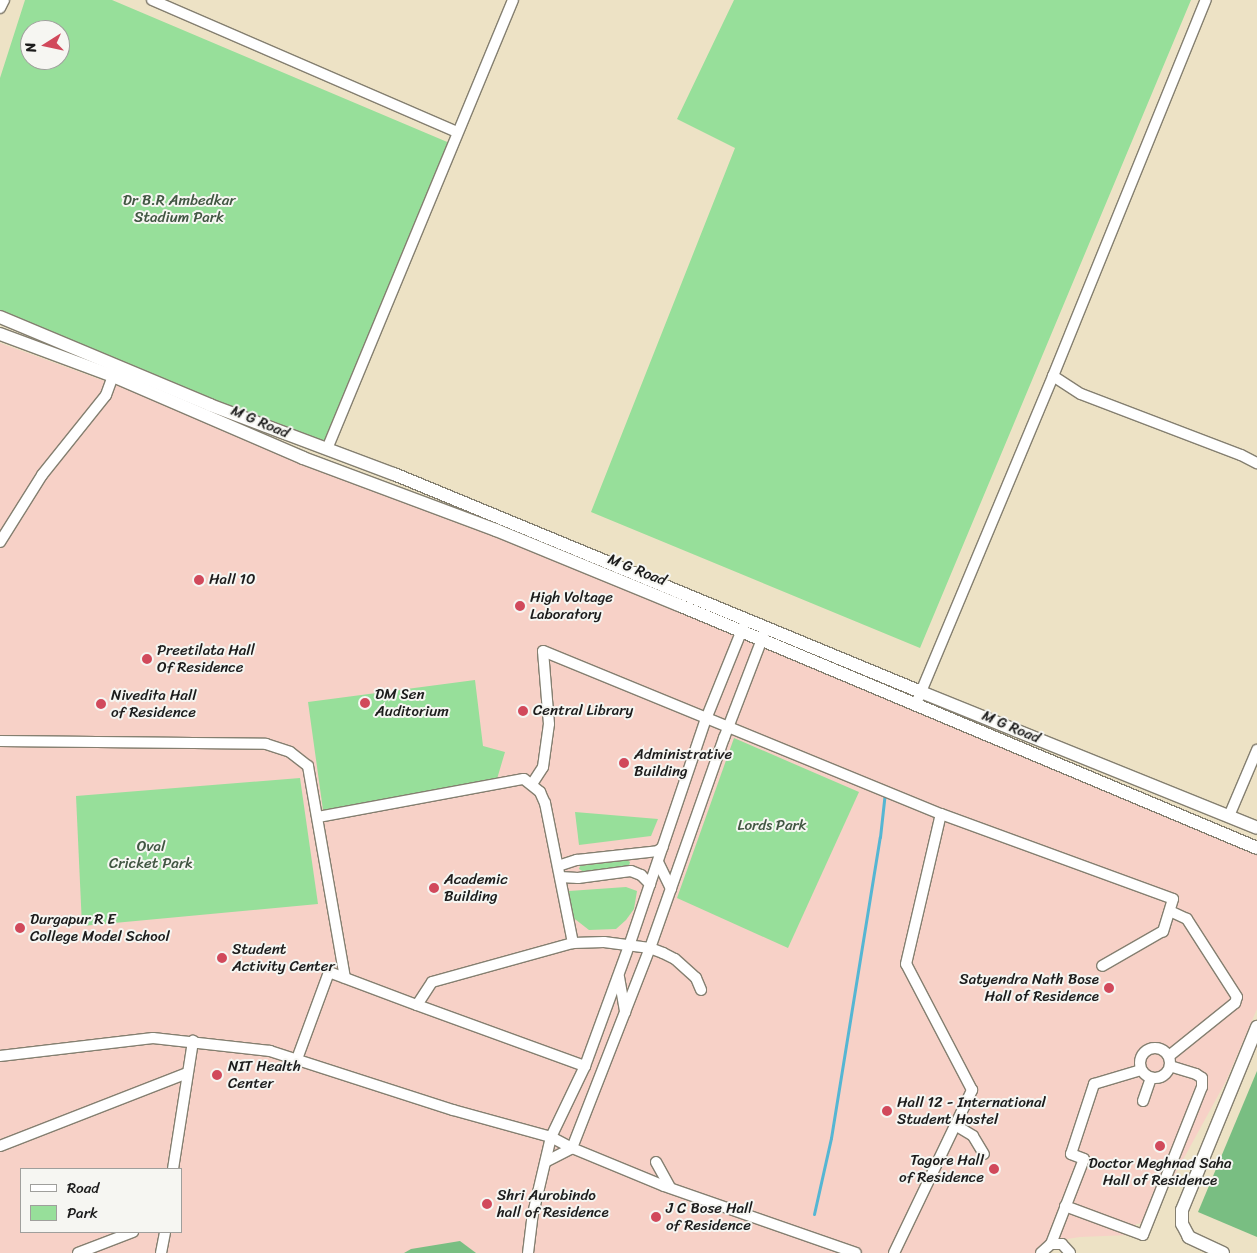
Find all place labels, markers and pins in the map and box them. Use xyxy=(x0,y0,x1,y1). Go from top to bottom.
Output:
place label: Hall 10 xyxy=(209,571,256,589)
marker: Hall 10 xyxy=(193,574,205,586)
place label: High Voltage Laboratory xyxy=(530,588,613,623)
marker: High Voltage Laboratory xyxy=(514,600,526,612)
place label: Preetilata Hall Of Residence xyxy=(157,641,255,676)
marker: Preetilata Hall Of Residence xyxy=(141,653,153,665)
place label: DM Sen Auditorium xyxy=(375,685,449,720)
place label: Nivedita Hall of Residence xyxy=(111,686,196,721)
marker: DM Sen Auditorium xyxy=(359,697,371,709)
marker: Nivedita Hall of Residence xyxy=(95,698,107,710)
place label: Central Library xyxy=(533,702,633,720)
marker: Central Library xyxy=(517,705,529,717)
place label: Administrative Building xyxy=(634,745,732,780)
marker: Administrative Building xyxy=(618,757,630,769)
place label: Academic Building xyxy=(444,870,508,905)
marker: Academic Building xyxy=(428,882,440,894)
place label: Durgapur R E College Model School xyxy=(30,910,170,945)
marker: Durgapur R E College Model School xyxy=(14,922,26,934)
place label: Student Activity Center xyxy=(232,940,335,975)
marker: Student Activity Center xyxy=(216,952,228,964)
place label: Satyendra Nath Bose Hall of Residence xyxy=(958,970,1099,1005)
marker: Satyendra Nath Bose Hall of Residence xyxy=(1103,982,1115,994)
place label: NIT Health Center xyxy=(228,1057,301,1092)
marker: NIT Health Center xyxy=(210,1068,224,1082)
place label: Hall 12 - International Student Hostel xyxy=(897,1093,1046,1128)
marker: Hall 12 - International Student Hostel xyxy=(881,1105,893,1117)
marker: Doctor Meghnad Saha Hall of Residence xyxy=(1154,1140,1166,1152)
place label: Tagore Hall of Residence xyxy=(900,1151,984,1186)
place label: Doctor Meghnad Saha Hall of Residence xyxy=(1088,1154,1232,1189)
marker: Tagore Hall of Residence xyxy=(988,1163,1000,1175)
place label: Shri Aurobindo hall of Residence xyxy=(497,1186,609,1221)
marker: Shri Aurobindo hall of Residence xyxy=(481,1198,493,1210)
place label: J C Bose Hall of Residence xyxy=(666,1199,752,1234)
marker: J C Bose Hall of Residence xyxy=(650,1211,662,1223)

